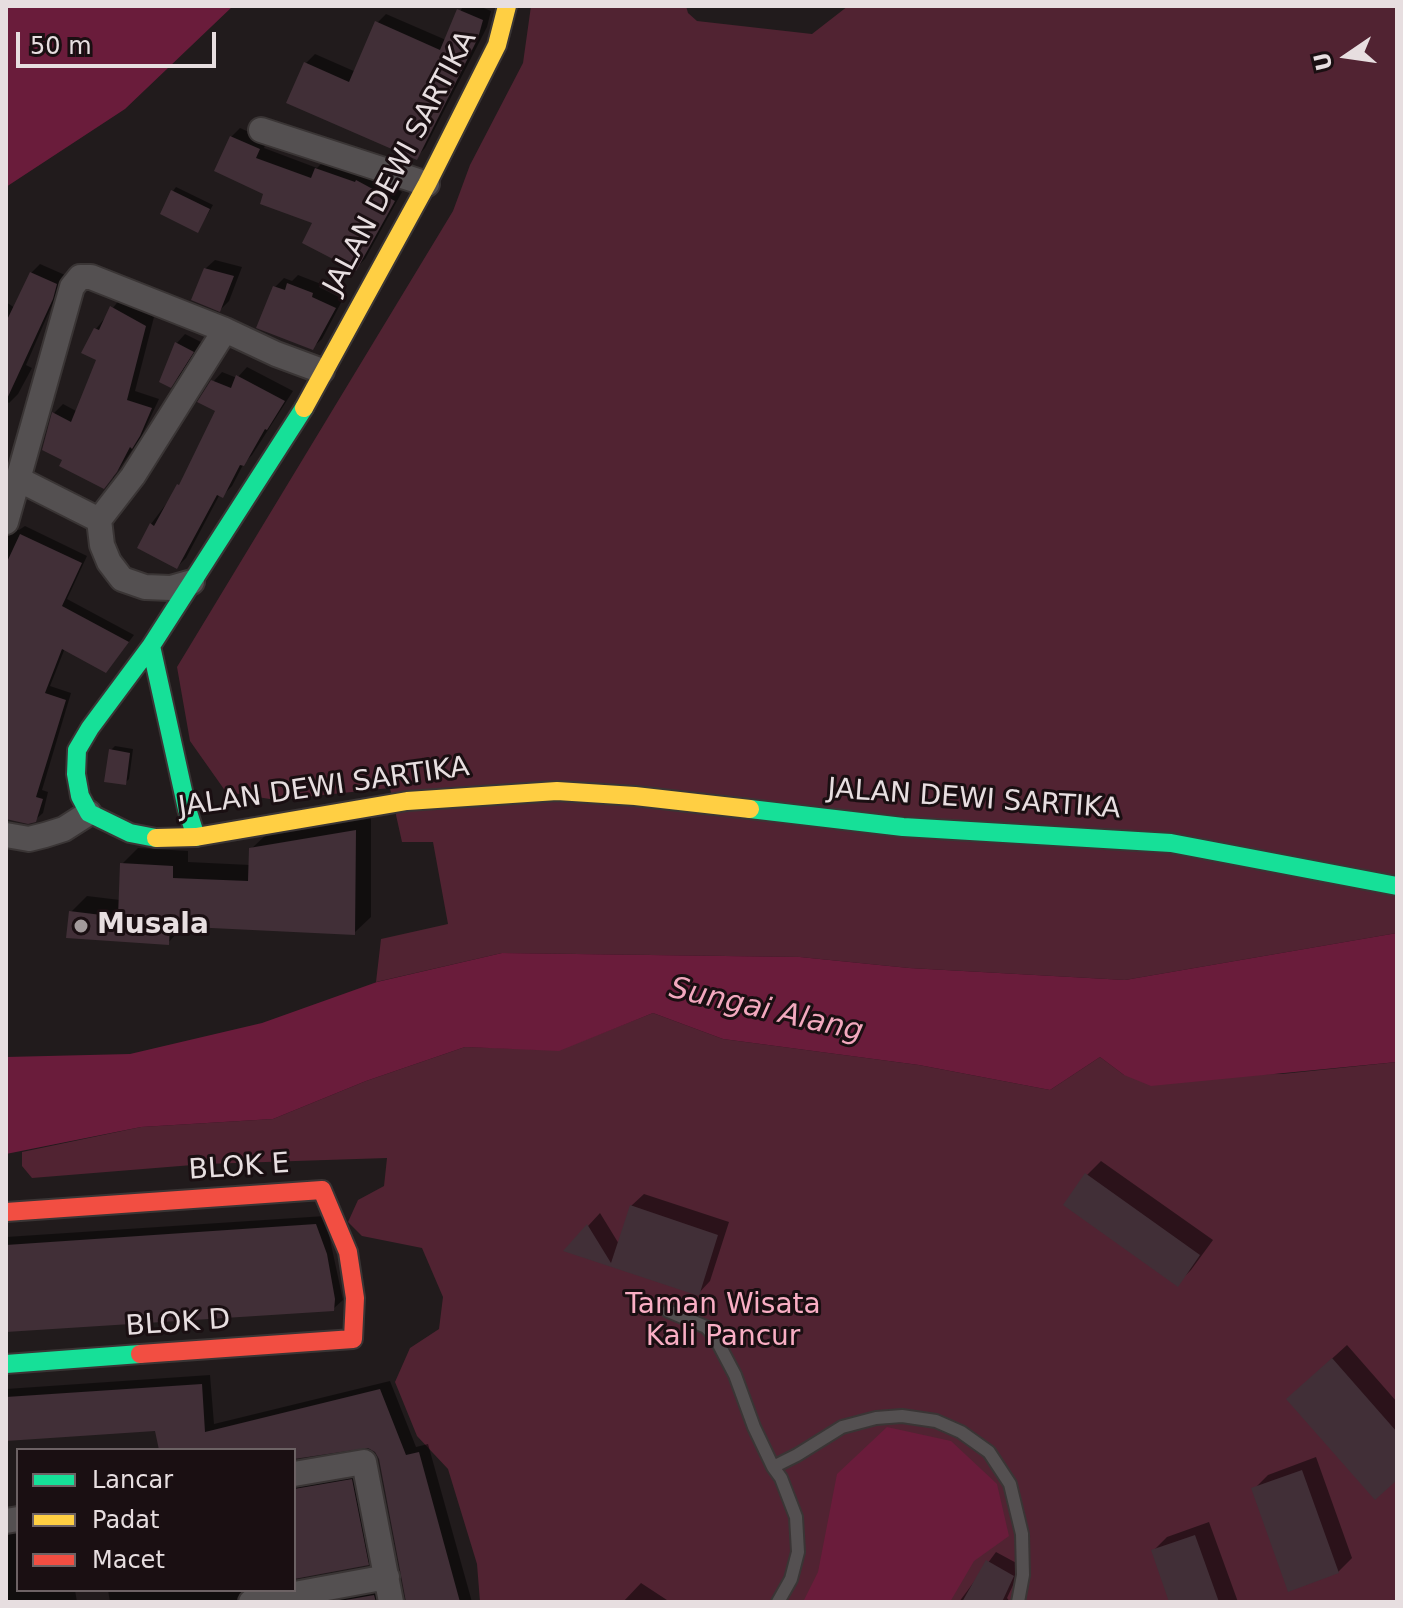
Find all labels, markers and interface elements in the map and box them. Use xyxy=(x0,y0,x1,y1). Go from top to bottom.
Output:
scale bar xyxy=(20,16,220,66)
north arrow xyxy=(1307,16,1387,96)
street label: JALAN DEWI SARTIKA xyxy=(317,26,485,300)
text: 50 m xyxy=(30,32,92,60)
text: U xyxy=(1309,50,1337,73)
street label: JALAN DEWI SARTIKA xyxy=(176,751,472,825)
street label: JALAN DEWI SARTIKA xyxy=(826,773,1122,827)
place label: Musala xyxy=(97,909,209,943)
marker: Musala xyxy=(72,917,90,935)
water label: Sungai Alang xyxy=(666,971,866,1051)
street label: BLOK E xyxy=(188,1148,290,1188)
park label: Taman Wisata Kali Pancur xyxy=(625,1289,821,1355)
street label: BLOK D xyxy=(125,1304,231,1344)
legend xyxy=(16,1448,296,1592)
text: Lancar xyxy=(92,1466,173,1494)
text: Padat xyxy=(92,1506,159,1534)
text: Macet xyxy=(92,1546,165,1574)

